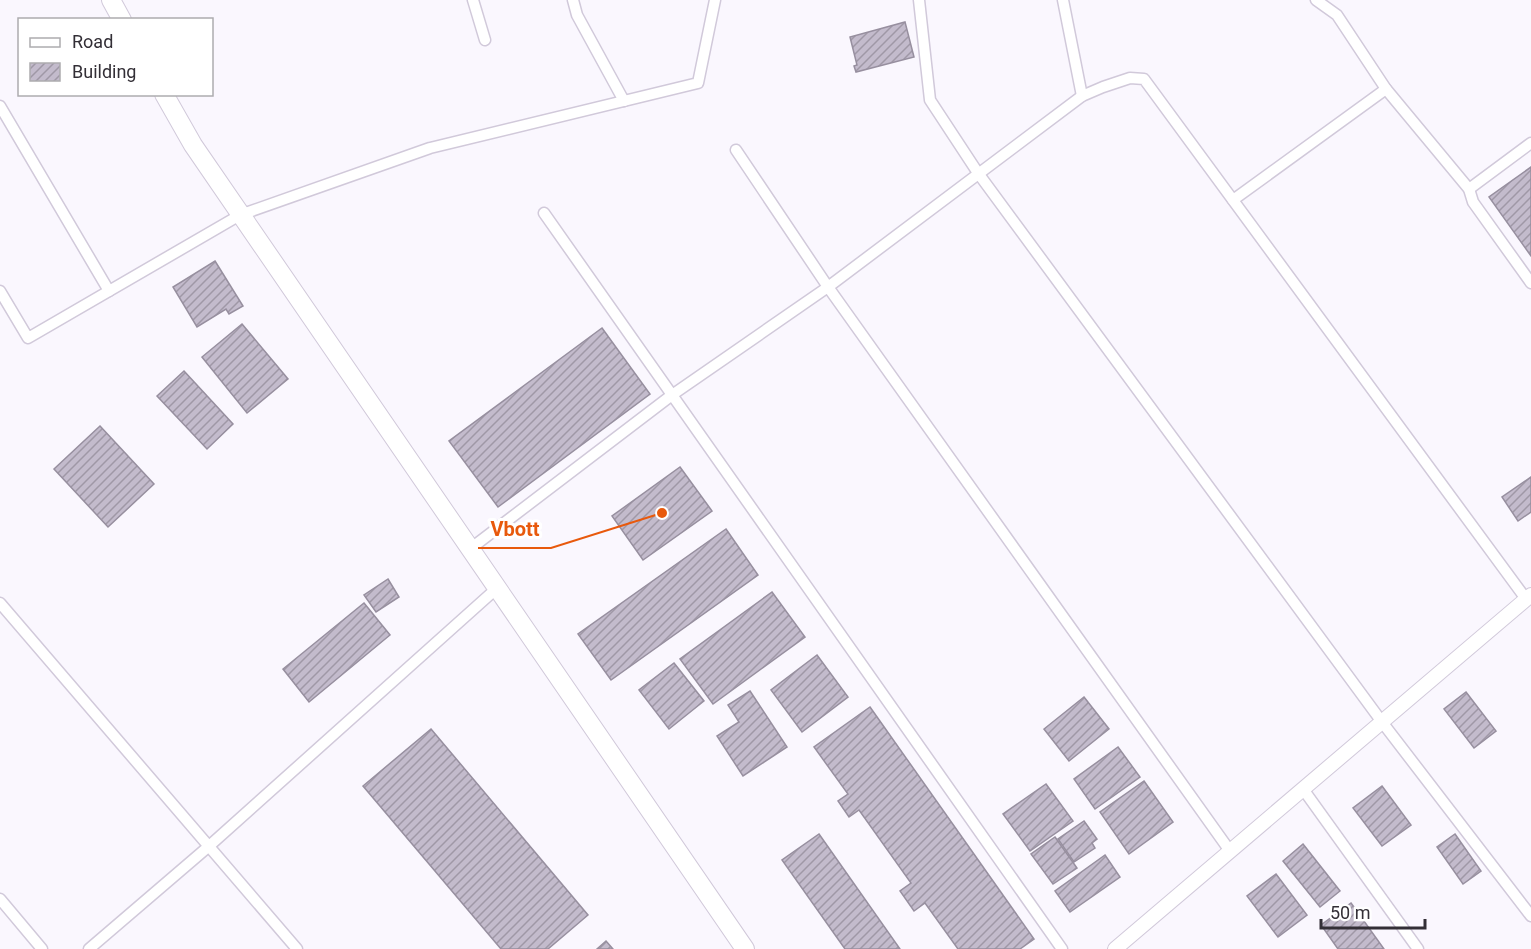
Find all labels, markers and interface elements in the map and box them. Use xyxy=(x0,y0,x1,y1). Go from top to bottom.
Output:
legend xyxy=(18,18,213,96)
text: Road xyxy=(72,31,113,52)
text: Building xyxy=(72,61,136,82)
callout: Vbott xyxy=(478,510,551,548)
text: Vbott xyxy=(490,517,540,541)
scale bar xyxy=(1321,892,1424,930)
text: 50 m xyxy=(1330,902,1370,923)

